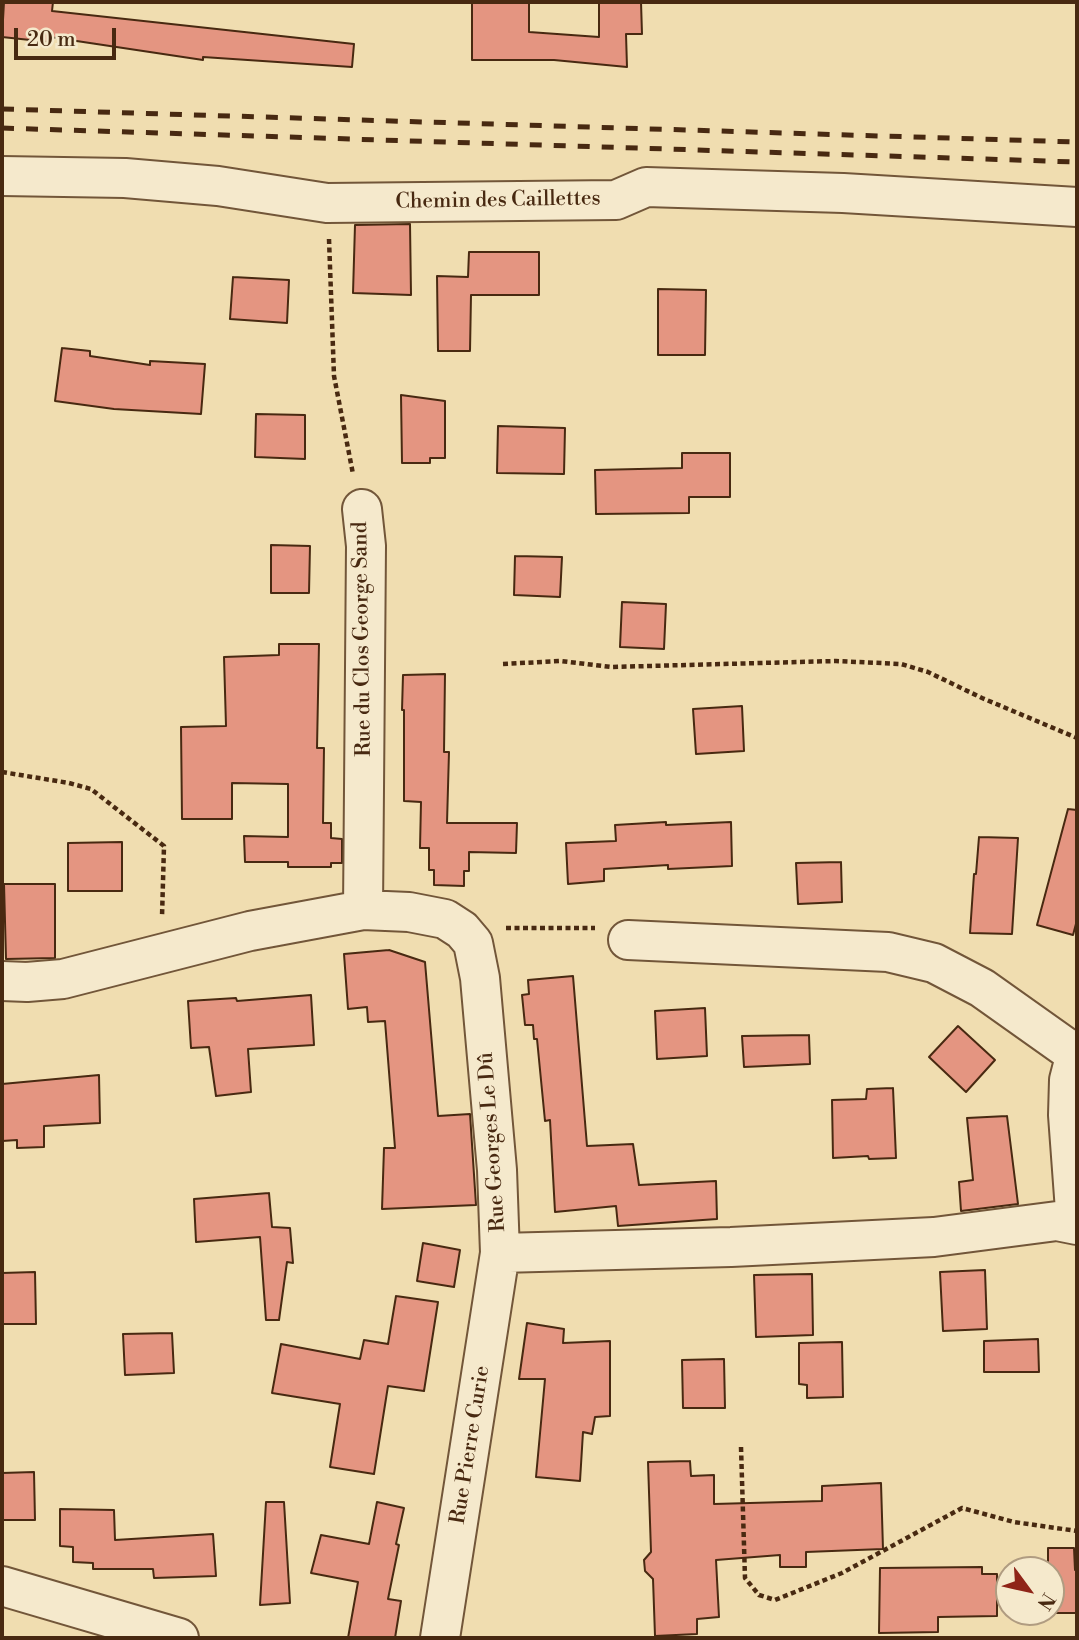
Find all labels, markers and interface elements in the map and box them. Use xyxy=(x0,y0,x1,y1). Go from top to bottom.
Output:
scale bar xyxy=(18,14,119,58)
text: 20 m xyxy=(27,27,76,53)
street label: Chemin des Caillettes xyxy=(395,187,601,215)
street label: Rue du Clos George Sand xyxy=(348,521,378,757)
street label: Rue Georges Le Dû xyxy=(474,1051,512,1233)
street label: Rue Pierre Curie xyxy=(446,1364,496,1526)
north arrow xyxy=(995,1556,1065,1626)
text: N xyxy=(1032,1589,1060,1614)

